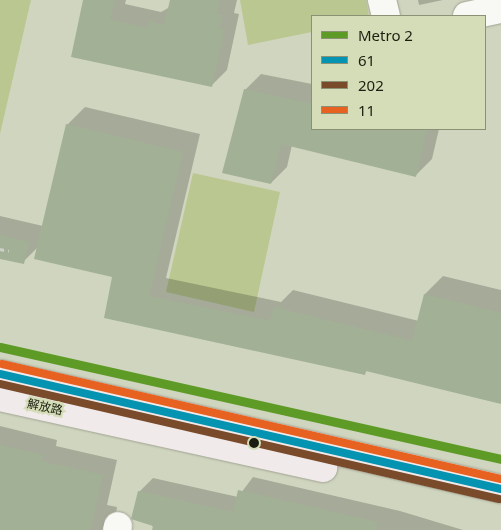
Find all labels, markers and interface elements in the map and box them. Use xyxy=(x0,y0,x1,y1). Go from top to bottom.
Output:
legend xyxy=(311,15,486,130)
text: Metro 2 xyxy=(358,25,413,45)
text: 61 xyxy=(358,50,375,70)
text: 202 xyxy=(358,75,384,95)
text: 11 xyxy=(358,100,375,120)
street label: 解放路 xyxy=(26,396,64,418)
unlabelled marker xyxy=(249,438,259,448)

